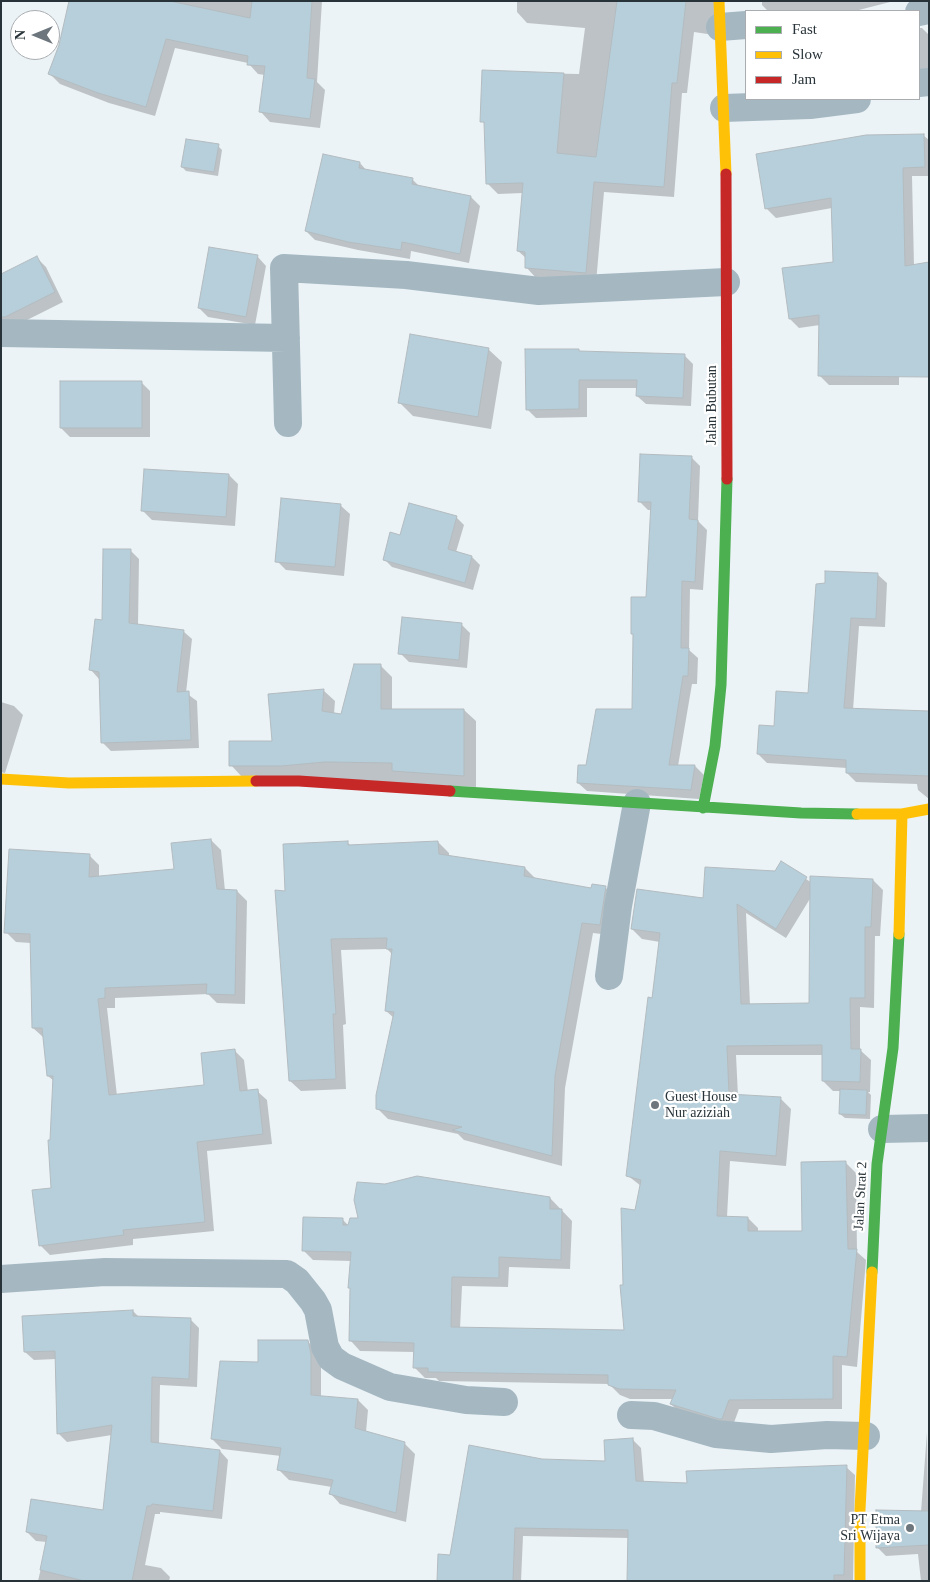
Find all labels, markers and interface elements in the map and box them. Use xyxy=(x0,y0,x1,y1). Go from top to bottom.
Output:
north arrow xyxy=(10,10,60,60)
legend xyxy=(745,10,920,100)
text: Fast xyxy=(792,21,817,37)
text: N xyxy=(13,30,28,40)
text: Slow xyxy=(792,46,823,62)
text: Jam xyxy=(792,71,816,87)
street label: Jalan Bubutan xyxy=(704,365,720,445)
place label: Guest House Nur aziziah xyxy=(665,1089,737,1122)
marker: Guest House Nur aziziah xyxy=(649,1099,661,1111)
street label: Jalan Strat 2 xyxy=(851,1161,871,1231)
place label: PT Etma Sri Wijaya xyxy=(840,1512,900,1544)
marker: PT Etma Sri Wijaya xyxy=(904,1522,916,1534)

